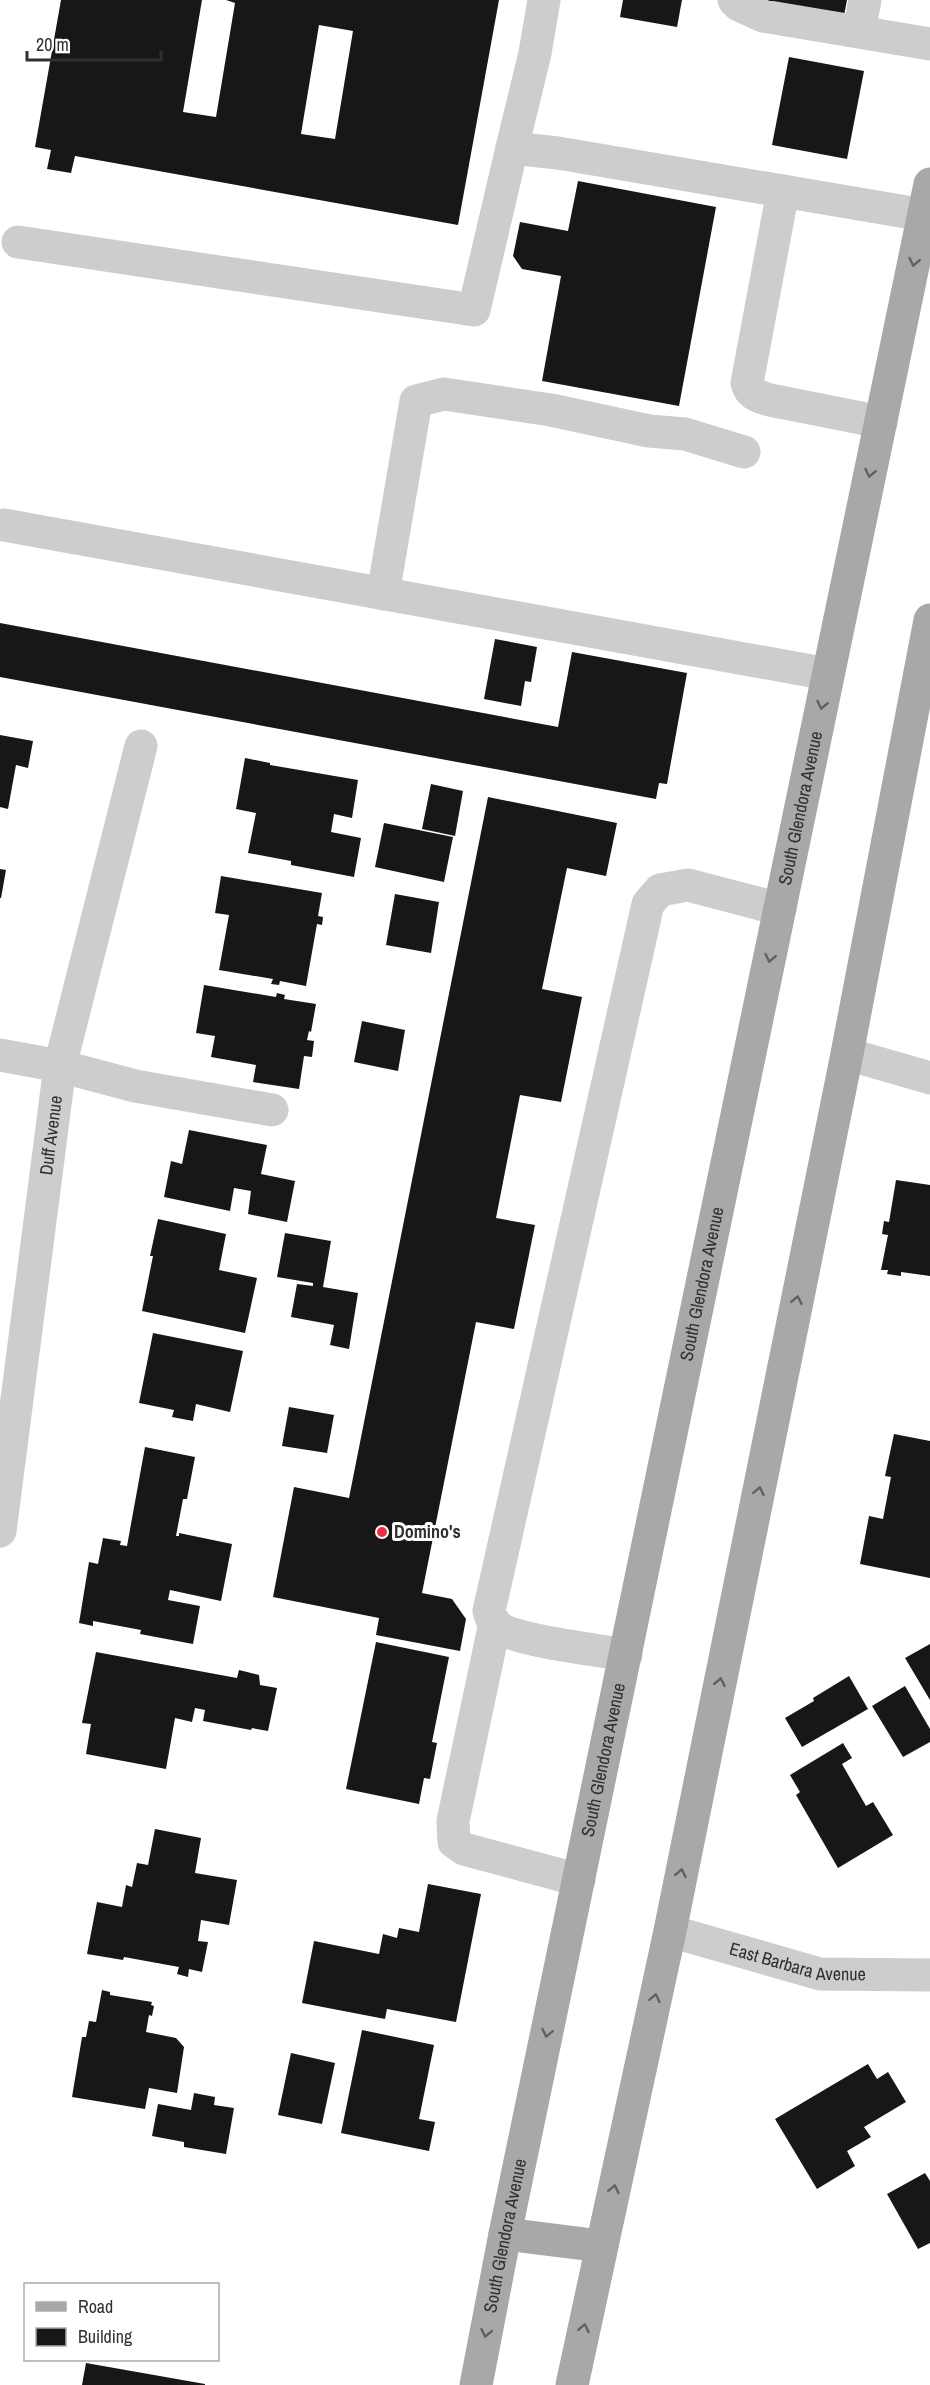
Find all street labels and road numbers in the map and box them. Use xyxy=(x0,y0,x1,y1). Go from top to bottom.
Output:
street label: South Glendora Avenue xyxy=(772,729,828,887)
street label: Duff Avenue xyxy=(33,1094,68,1176)
street label: South Glendora Avenue xyxy=(673,1205,730,1363)
street label: South Glendora Avenue xyxy=(575,1680,631,1839)
street label: East Barbara Avenue xyxy=(727,1936,866,1986)
street label: South Glendora Avenue xyxy=(477,2156,532,2315)

